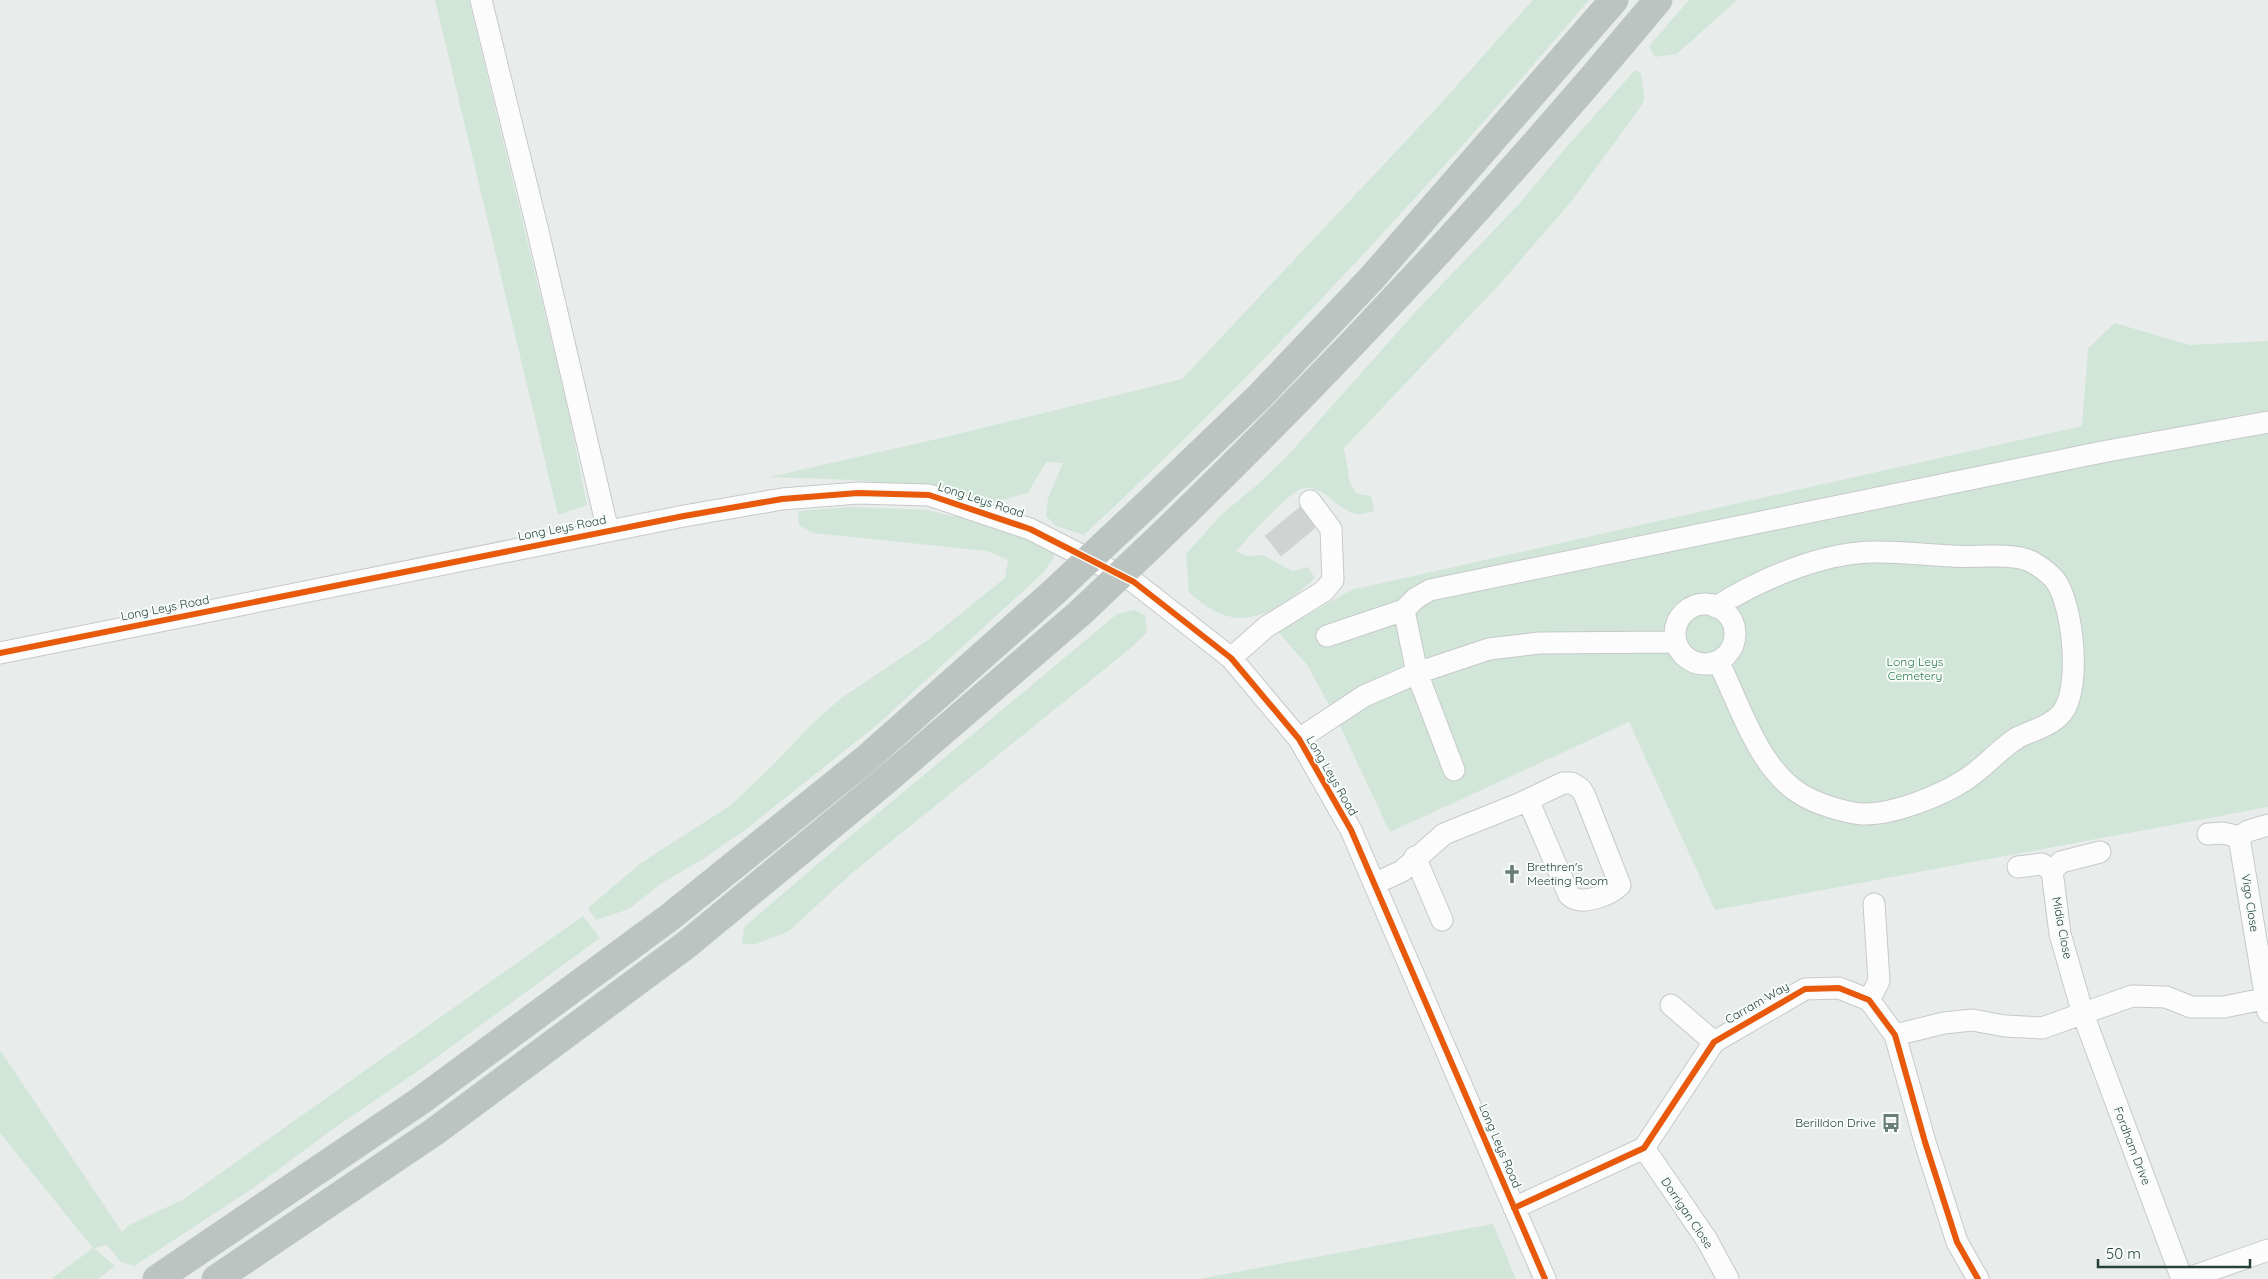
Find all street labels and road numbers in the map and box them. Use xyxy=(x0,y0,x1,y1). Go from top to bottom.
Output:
street label: Long Leys Road xyxy=(936,479,1026,521)
street label: Long Leys Road xyxy=(516,512,607,543)
street label: Long Leys Road xyxy=(119,592,210,623)
street label: Long Leys Road xyxy=(1303,733,1361,818)
street label: Vigo Close xyxy=(2239,873,2263,933)
street label: Midia Close xyxy=(2049,896,2076,960)
street label: Carram Way xyxy=(1722,978,1791,1027)
street label: Long Leys Road xyxy=(1476,1102,1525,1190)
street label: Fordham Drive xyxy=(2111,1105,2154,1187)
street label: Dorrigan Close xyxy=(1658,1174,1717,1251)

